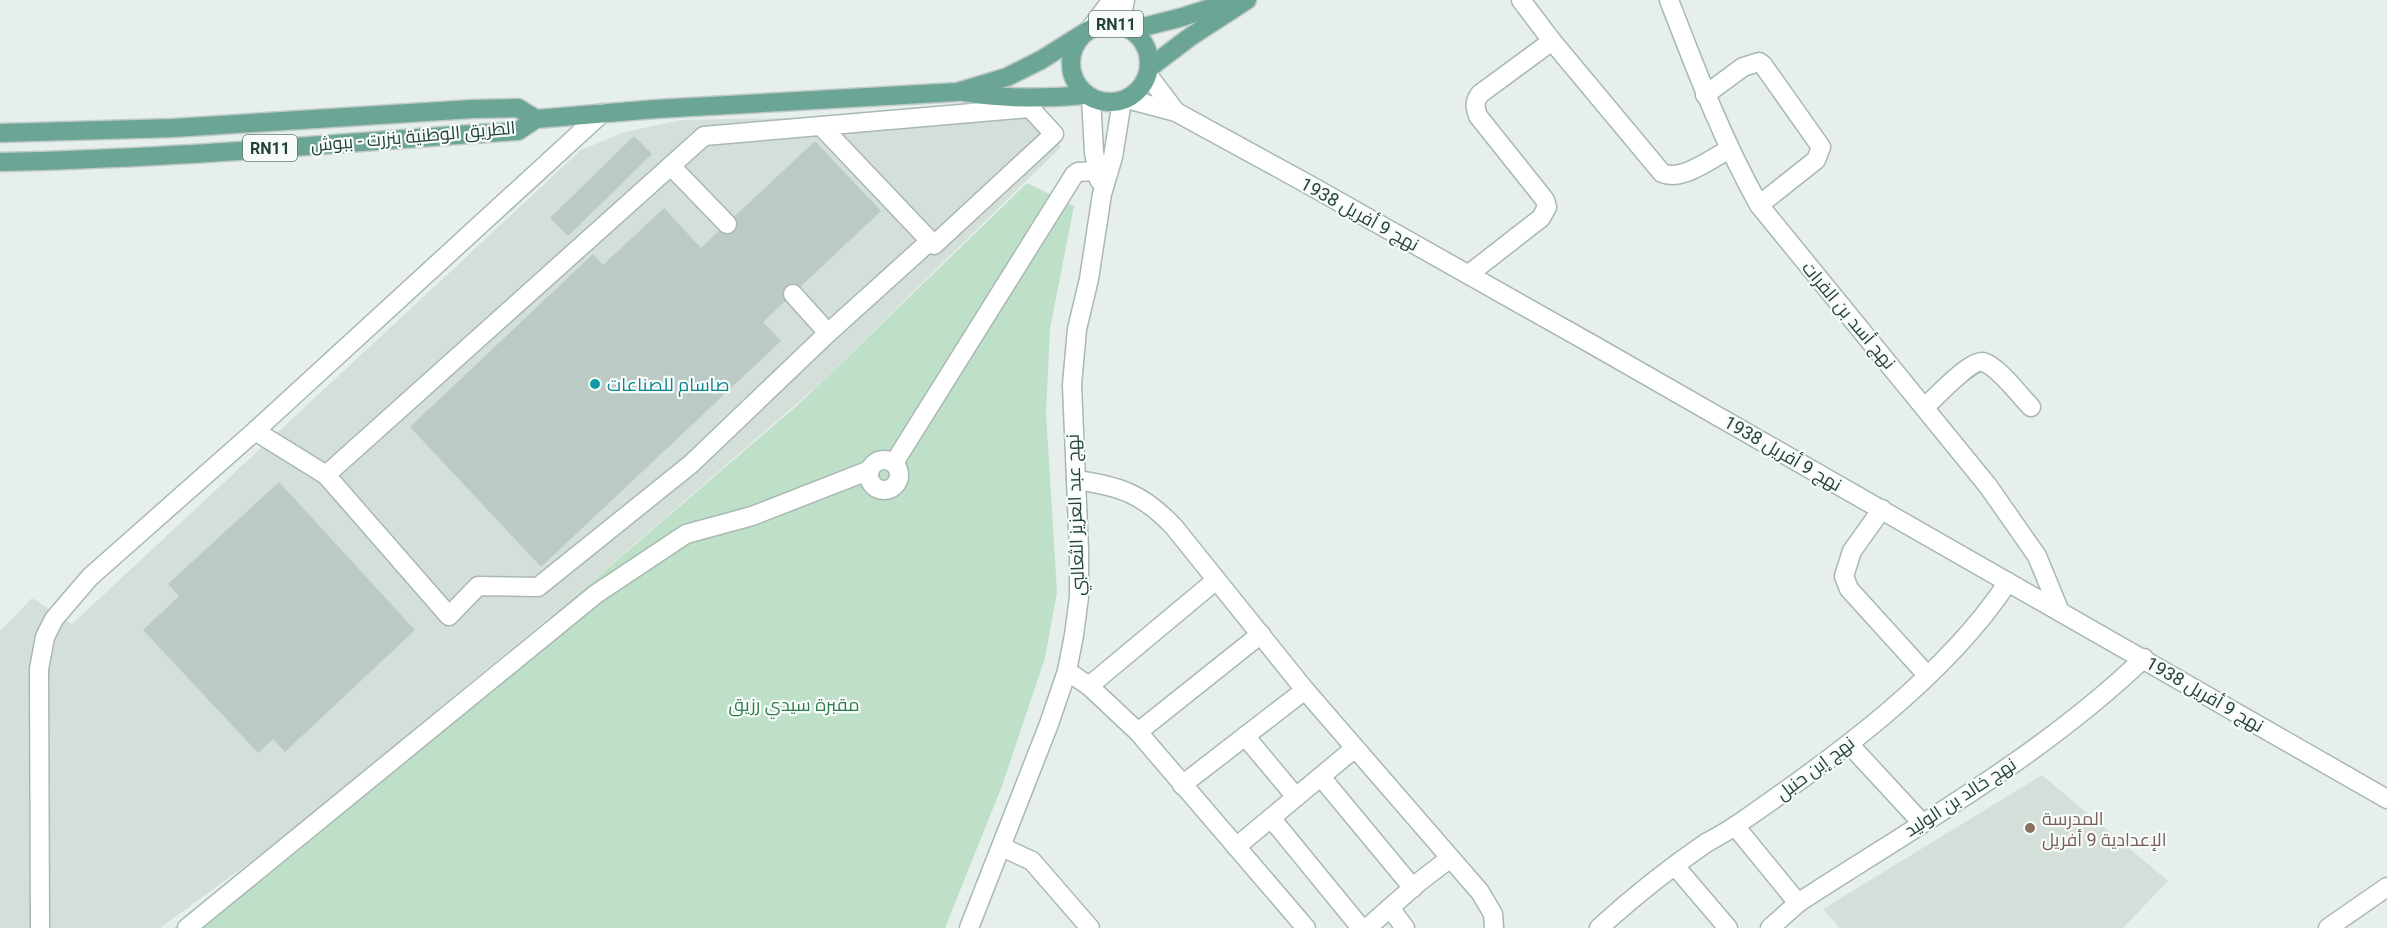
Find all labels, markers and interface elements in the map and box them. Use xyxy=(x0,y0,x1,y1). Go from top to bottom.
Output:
road number: RN11 xyxy=(1089,11,1143,37)
street label: الطريق الوطنية بنزرت - ببوش xyxy=(310,117,516,157)
road number: RN11 xyxy=(243,135,297,161)
street label: نهج 9 أفريل 1938 xyxy=(1296,173,1423,257)
street label: نهج أسد بن الفرات xyxy=(1796,257,1900,374)
place label: صاسام للصناعات xyxy=(607,374,730,397)
marker: صاسام للصناعات xyxy=(588,377,602,391)
street label: نهج 9 أفريل 1938 xyxy=(1720,411,1845,497)
street label: نهج عبد العزيز الثعالبي xyxy=(1062,434,1092,596)
street label: نهج 9 أفريل 1938 xyxy=(2142,652,2267,738)
park label: مقبرة سيدي رزيق xyxy=(729,694,859,719)
street label: نهج إبن حنبل xyxy=(1772,732,1859,806)
street label: نهج خالد بن الوليد xyxy=(1900,753,2021,843)
place label: المدرسة الإعدادية 9 أفريل xyxy=(2042,808,2167,851)
marker: المدرسة الإعدادية 9 أفريل xyxy=(2023,821,2037,835)

